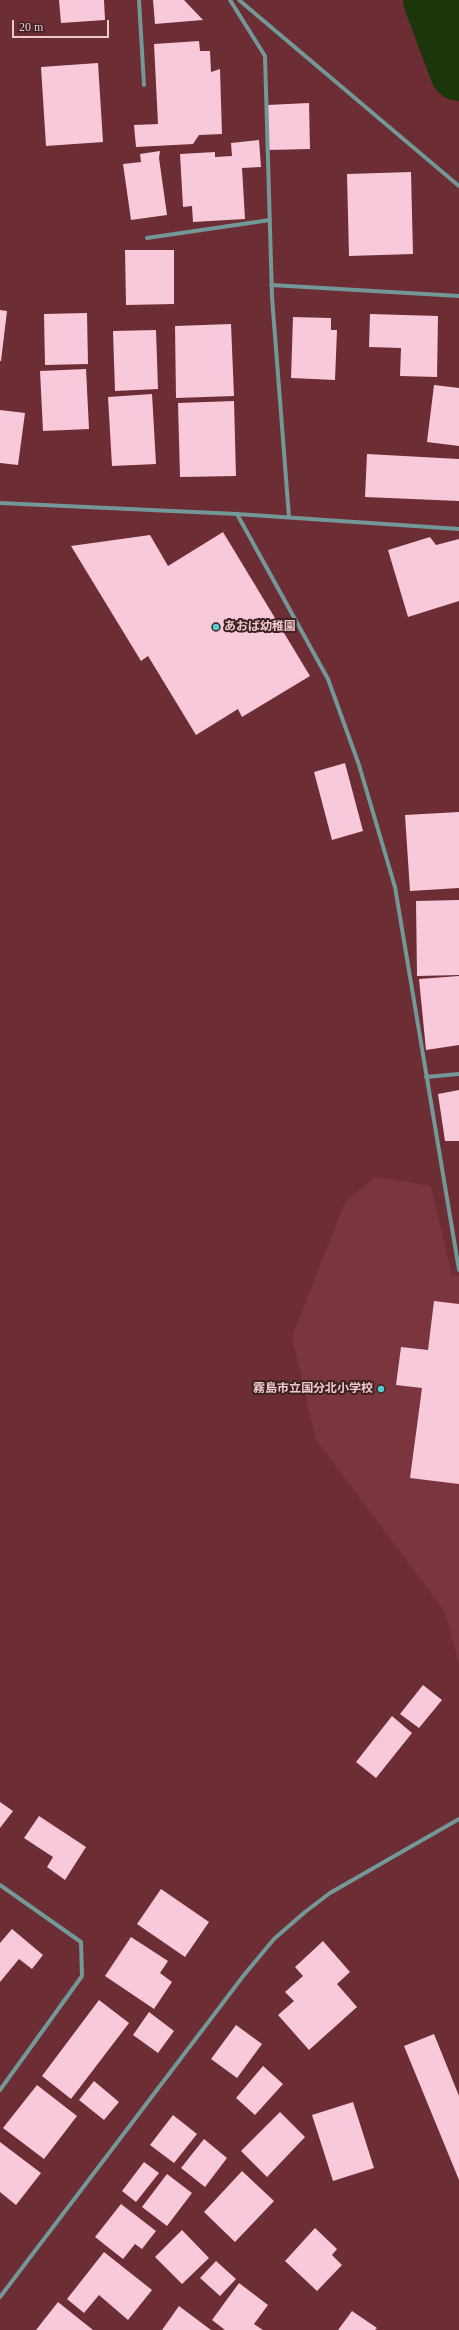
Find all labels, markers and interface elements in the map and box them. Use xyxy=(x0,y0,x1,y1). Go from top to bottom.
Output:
scale bar xyxy=(14,12,111,38)
text: 20 m xyxy=(19,20,43,34)
place label: あおば幼稚園 xyxy=(224,620,296,634)
marker: あおば幼稚園 xyxy=(211,622,221,632)
place label: 霧島市立国分北小学校 xyxy=(253,1382,373,1396)
marker: 霧島市立国分北小学校 xyxy=(376,1384,386,1394)

